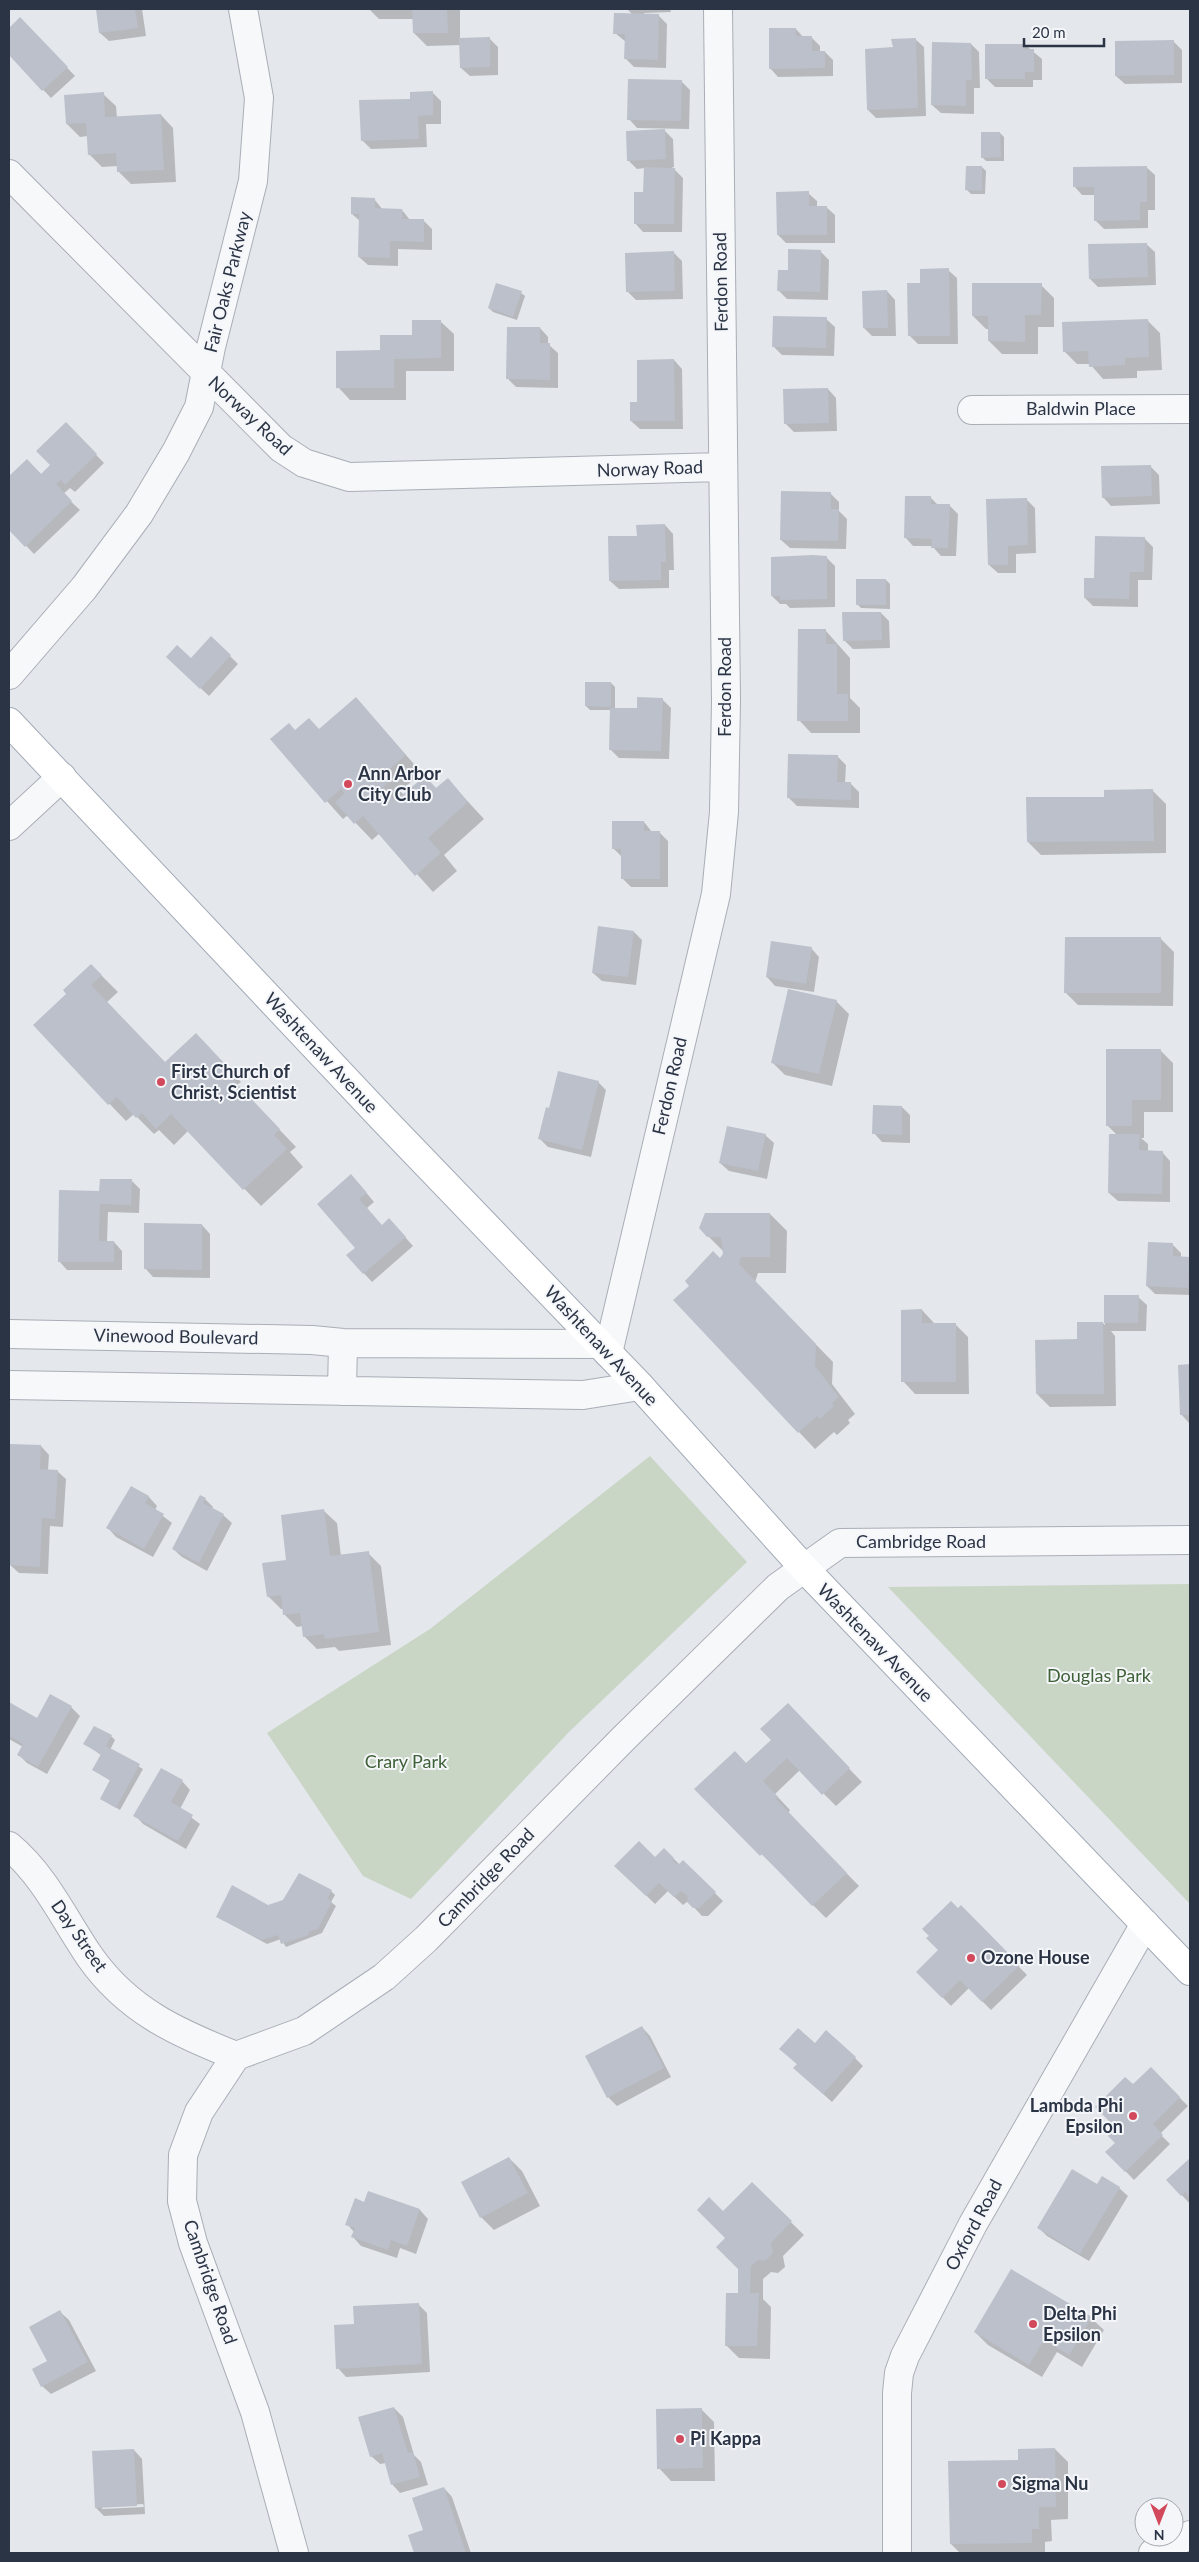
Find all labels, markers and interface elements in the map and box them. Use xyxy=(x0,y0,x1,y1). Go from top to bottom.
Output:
scale bar xyxy=(1024,15,1104,47)
text: 20 m xyxy=(1032,23,1066,41)
street label: Fair Oaks Parkway xyxy=(199,208,255,355)
street label: Ferdon Road xyxy=(708,232,732,332)
street label: Norway Road xyxy=(204,371,297,460)
street label: Baldwin Place xyxy=(1026,397,1136,419)
street label: Norway Road xyxy=(596,455,703,481)
street label: Ferdon Road xyxy=(713,637,735,737)
place label: Ann Arbor City Club xyxy=(357,762,441,805)
marker: Ann Arbor City Club xyxy=(342,778,354,790)
street label: Washtenaw Avenue xyxy=(260,988,383,1117)
street label: Ferdon Road xyxy=(647,1035,691,1137)
place label: First Church of Christ, Scientist xyxy=(171,1060,297,1103)
marker: First Church of Christ, Scientist xyxy=(155,1076,167,1088)
street label: Washtenaw Avenue xyxy=(540,1281,663,1410)
street label: Vinewood Boulevard xyxy=(93,1324,259,1348)
street label: Cambridge Road xyxy=(856,1530,986,1552)
street label: Washtenaw Avenue xyxy=(813,1578,938,1706)
park label: Douglas Park xyxy=(1047,1664,1152,1686)
park label: Crary Park xyxy=(365,1750,448,1772)
street label: Cambridge Road xyxy=(432,1823,538,1932)
street label: Day Street xyxy=(47,1895,113,1976)
place label: Ozone House xyxy=(981,1946,1090,1968)
marker: Ozone House xyxy=(965,1952,977,1964)
place label: Lambda Phi Epsilon xyxy=(1030,2094,1123,2137)
marker: Lambda Phi Epsilon xyxy=(1127,2110,1139,2122)
street label: Oxford Road xyxy=(940,2175,1006,2274)
street label: Cambridge Road xyxy=(179,2217,243,2347)
place label: Delta Phi Epsilon xyxy=(1043,2302,1117,2345)
marker: Delta Phi Epsilon xyxy=(1027,2318,1039,2330)
place label: Pi Kappa xyxy=(690,2427,761,2449)
marker: Pi Kappa xyxy=(674,2433,686,2445)
place label: Sigma Nu xyxy=(1012,2472,1088,2494)
marker: Sigma Nu xyxy=(996,2478,1008,2490)
north arrow xyxy=(1134,2497,1184,2547)
text: N xyxy=(1154,2527,1164,2544)

